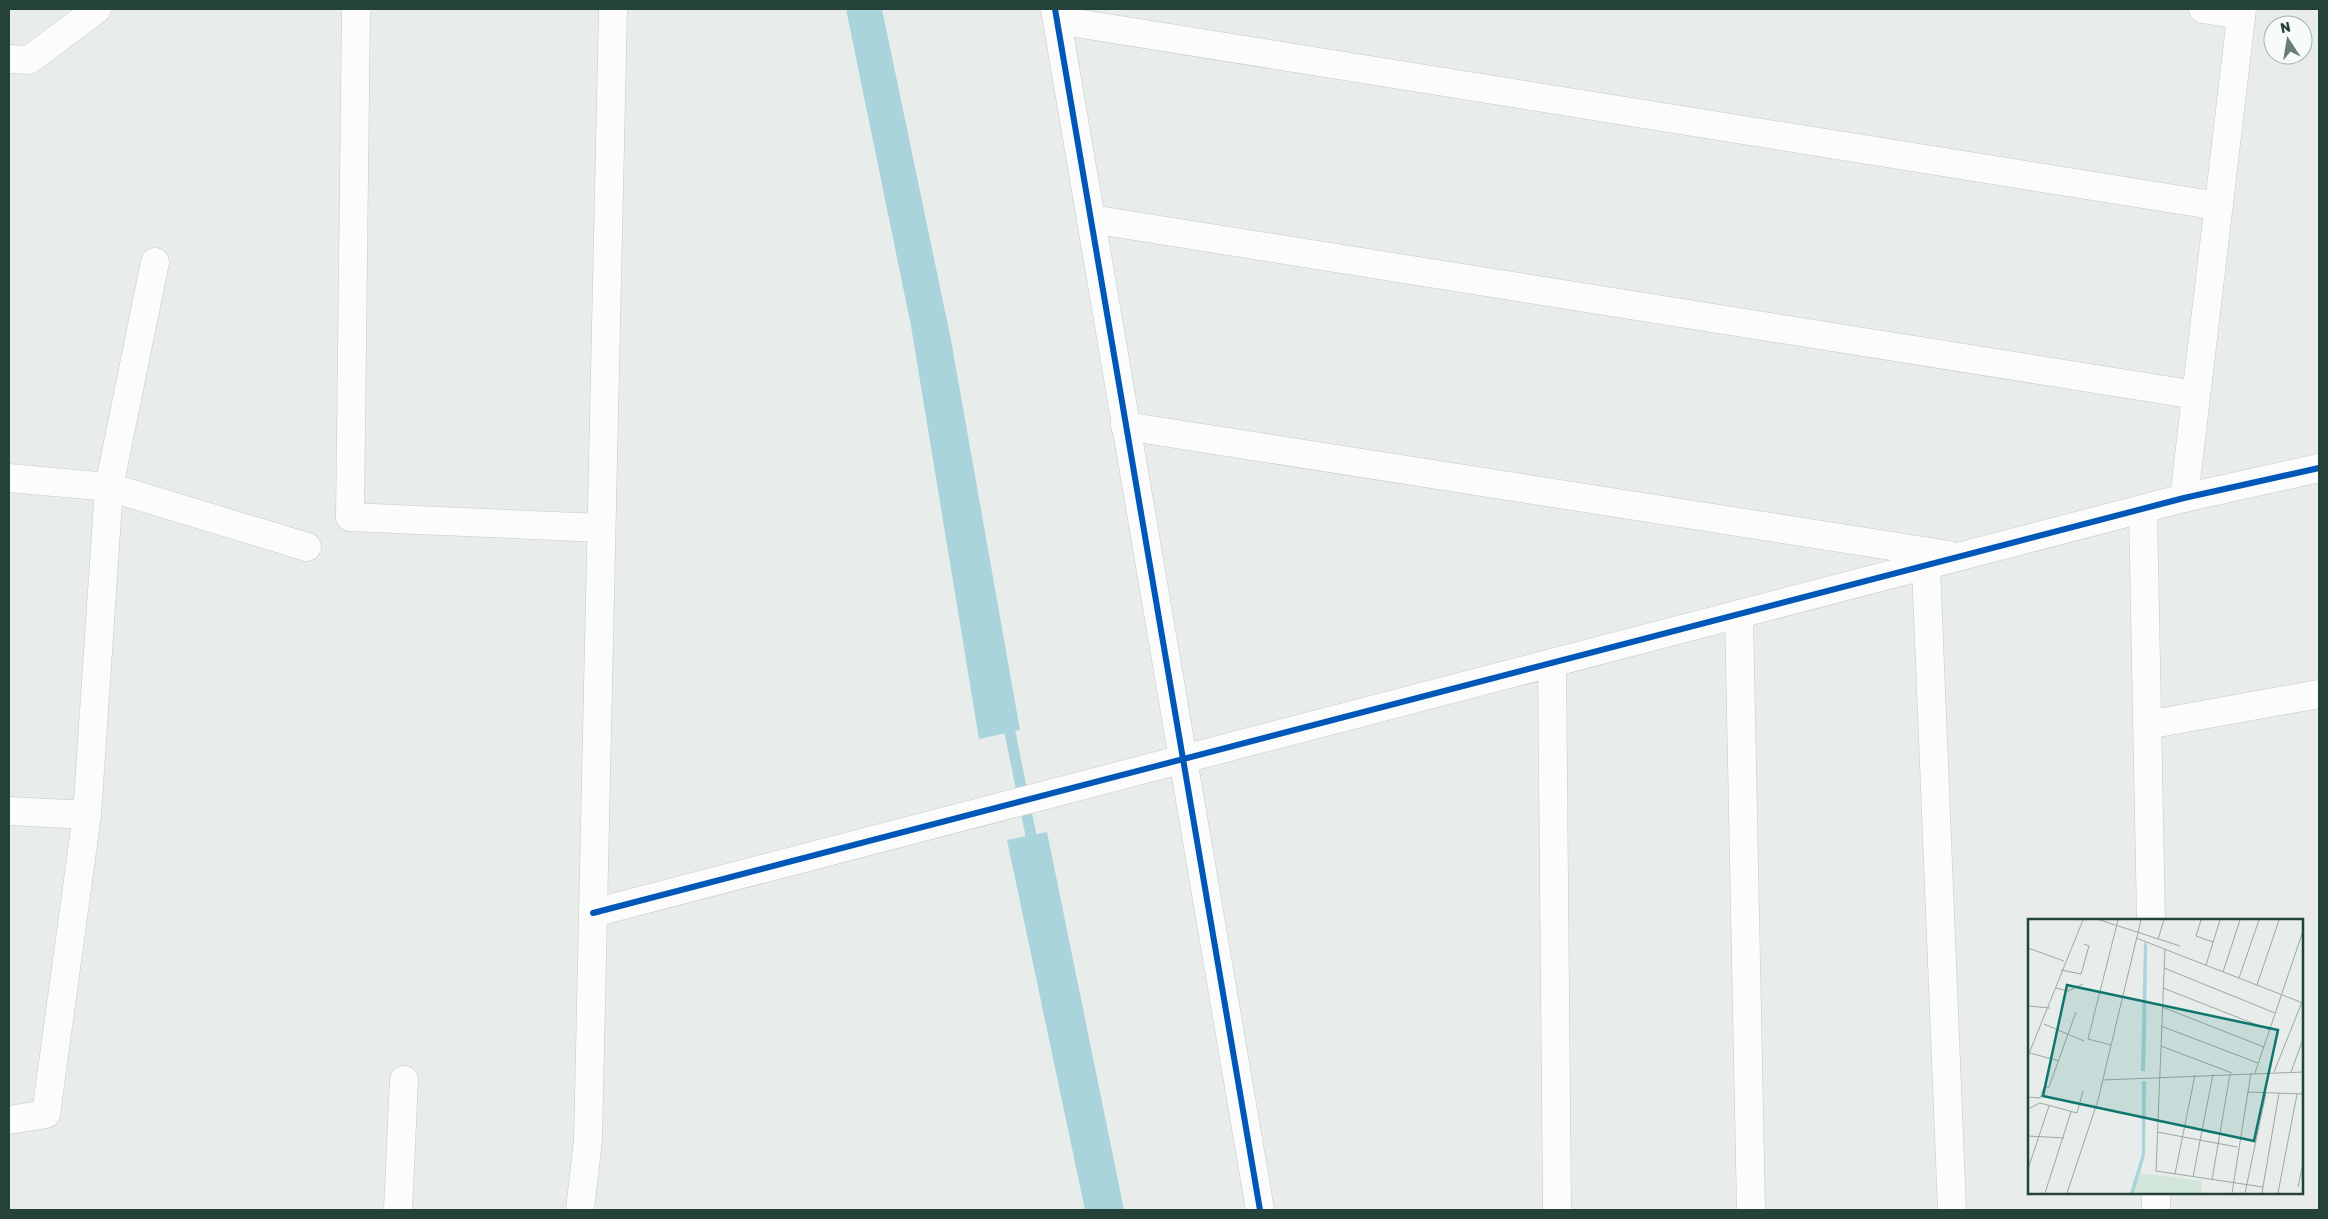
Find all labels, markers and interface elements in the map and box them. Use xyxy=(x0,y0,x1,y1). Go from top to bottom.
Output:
north arrow xyxy=(2263,15,2313,65)
text: N xyxy=(2279,18,2292,37)
inset map xyxy=(2028,919,2303,1194)

